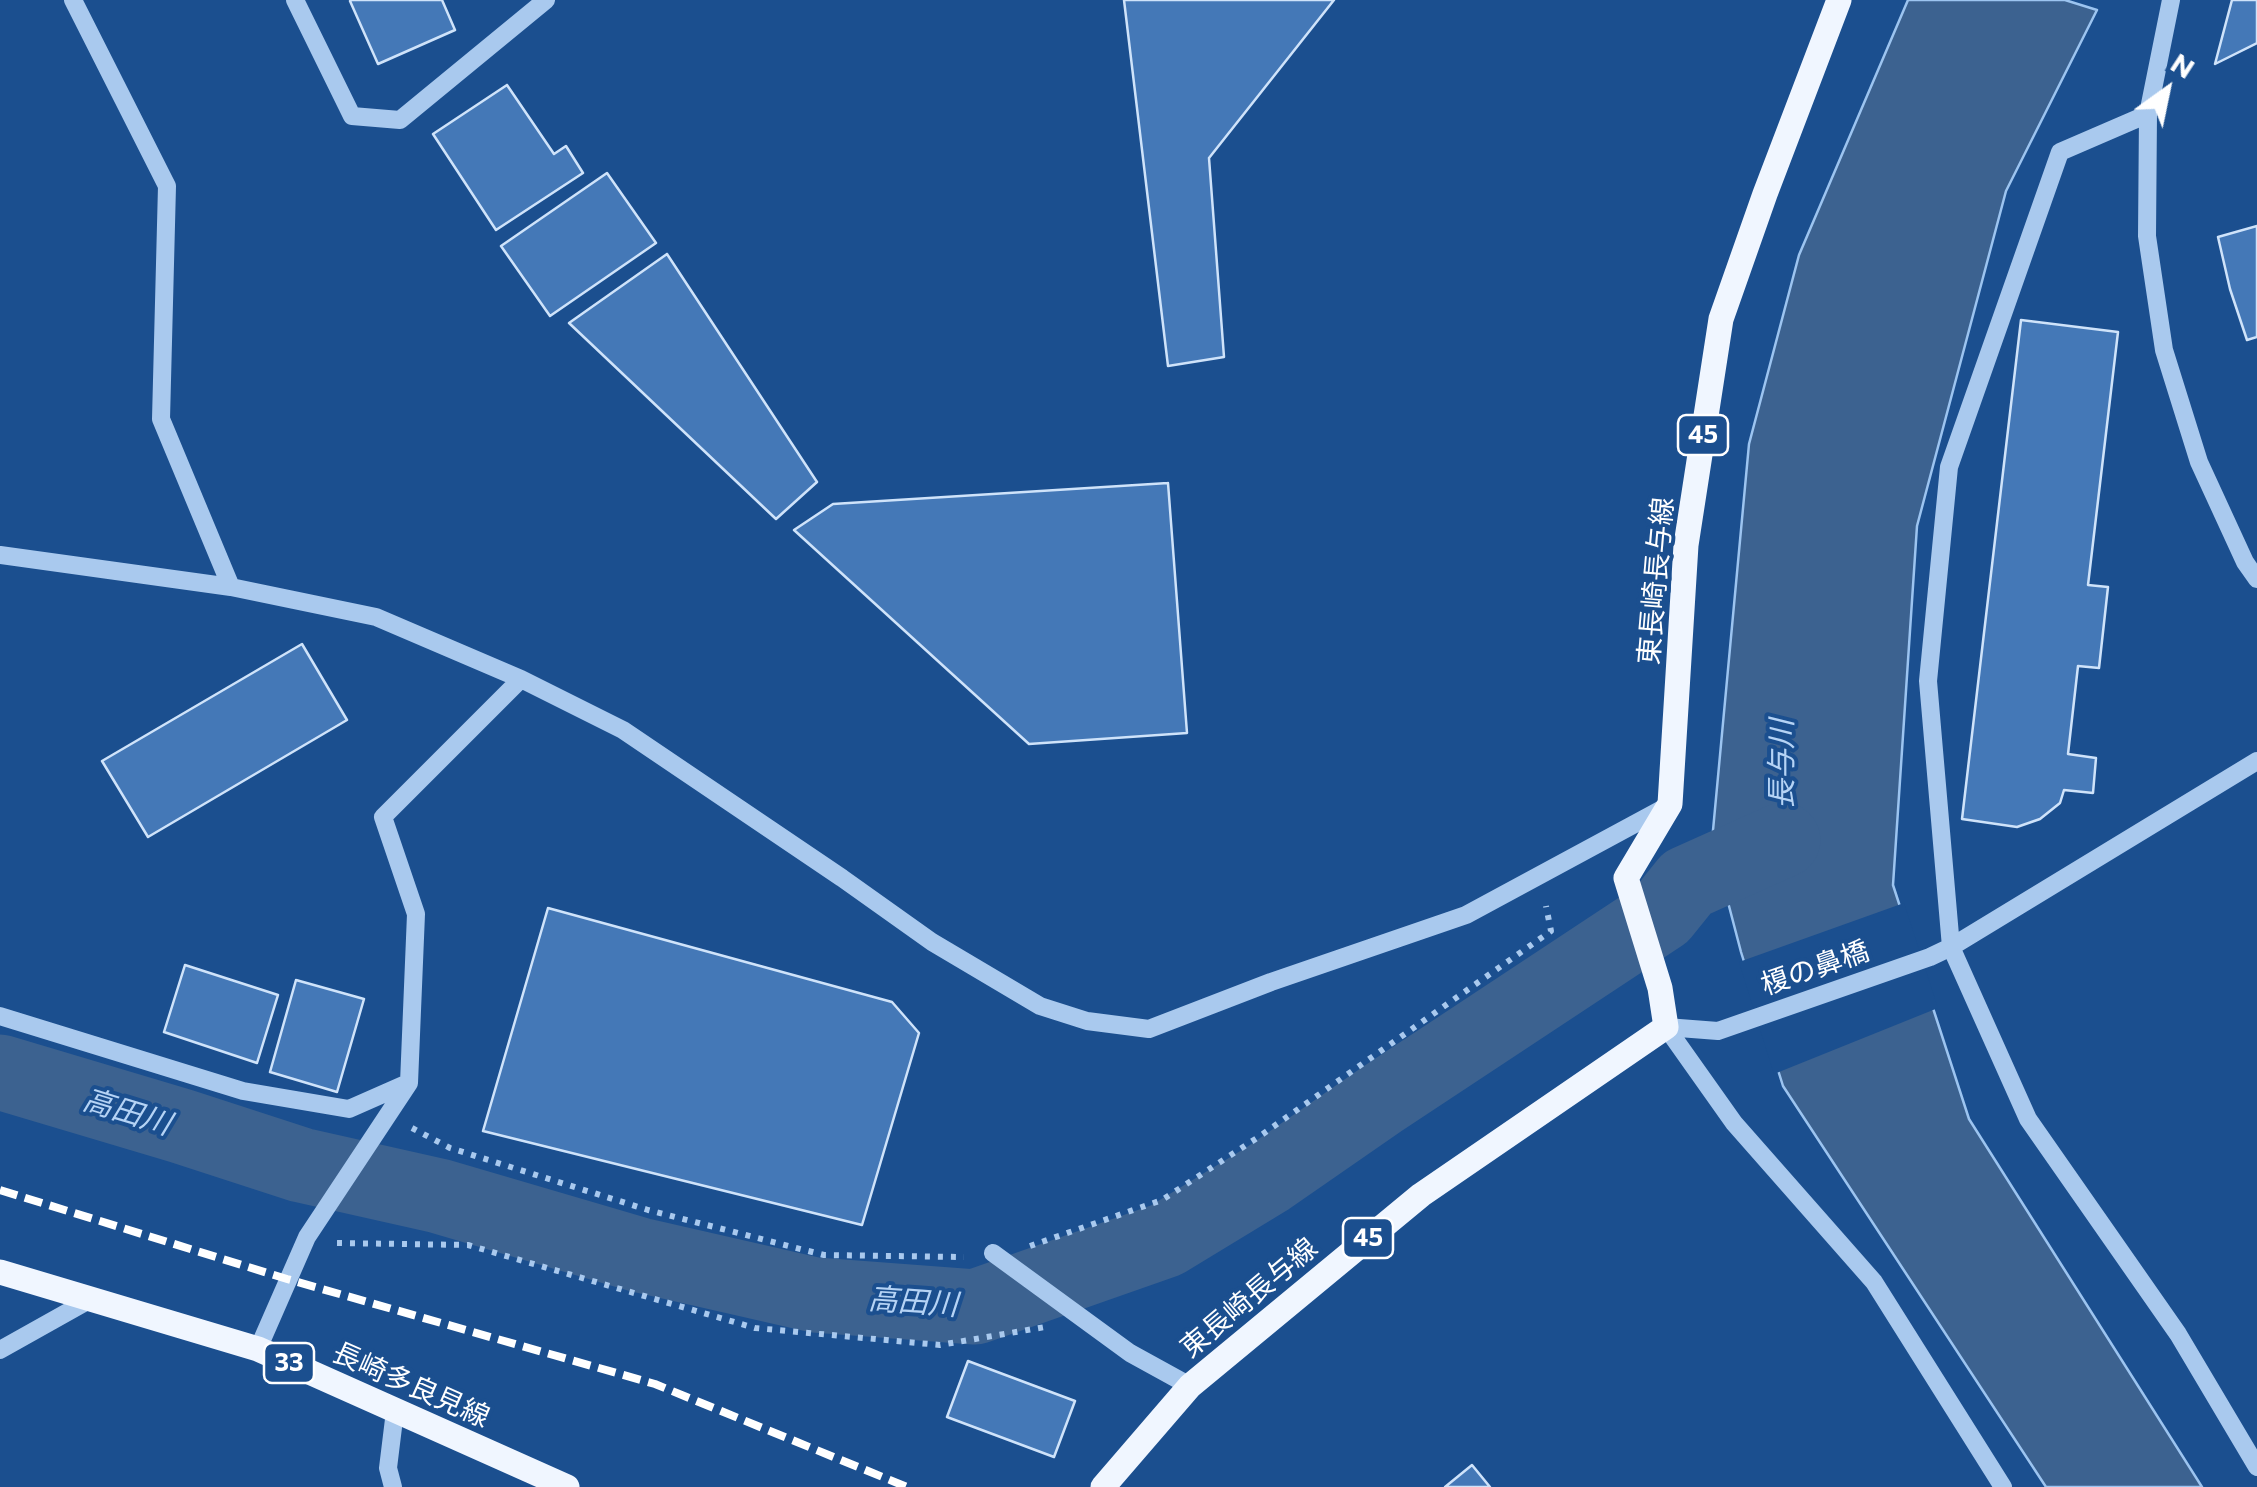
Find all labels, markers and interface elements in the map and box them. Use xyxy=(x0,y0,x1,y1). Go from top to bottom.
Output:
north arrow xyxy=(2117,40,2217,140)
text: N xyxy=(2165,45,2201,85)
road number: 45 xyxy=(1678,415,1728,455)
street label: 東長崎長与線 xyxy=(1632,496,1680,666)
water label: 長与川 xyxy=(1764,719,1800,809)
street label: 榎の鼻橋 xyxy=(1757,934,1873,1002)
water label: 高田川 xyxy=(79,1082,175,1142)
road number: 45 xyxy=(1343,1218,1393,1258)
street label: 東長崎長与線 xyxy=(1174,1231,1324,1365)
water label: 高田川 xyxy=(867,1281,959,1323)
street label: 長崎多良見線 xyxy=(327,1335,495,1435)
road number: 33 xyxy=(264,1343,314,1383)

